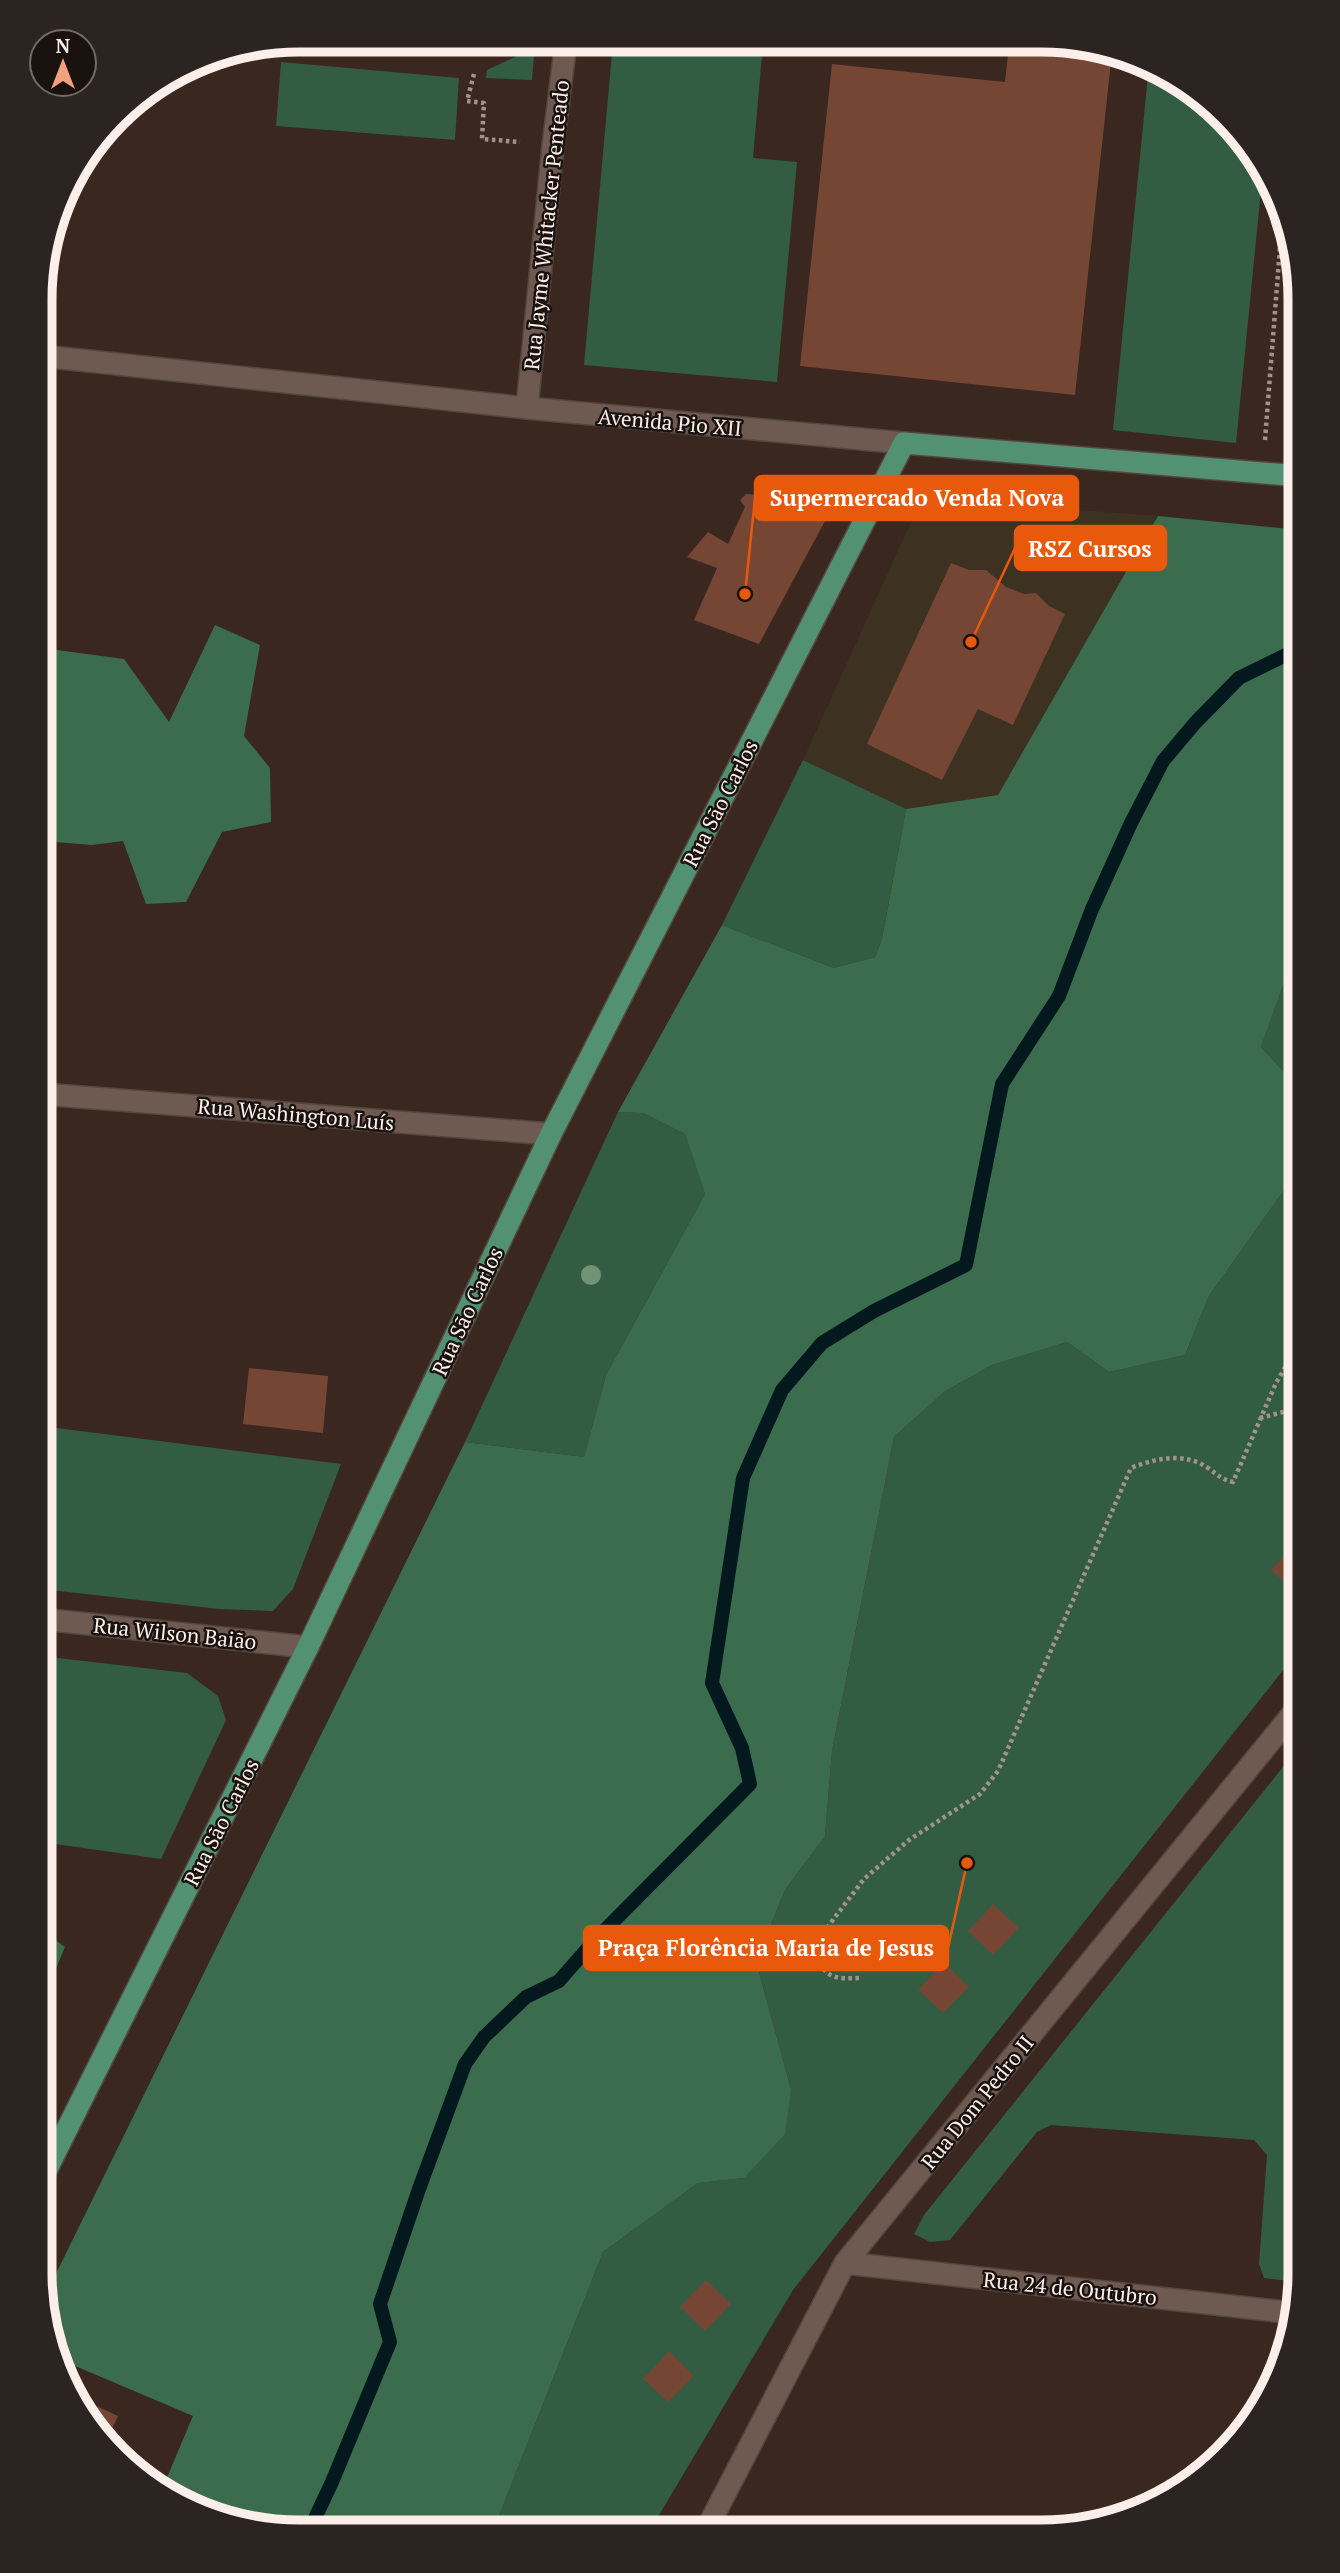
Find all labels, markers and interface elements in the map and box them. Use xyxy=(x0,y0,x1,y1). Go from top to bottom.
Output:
north arrow xyxy=(28,28,98,98)
text: N xyxy=(56,33,71,58)
street label: Rua Jayme Whitacker Penteado xyxy=(517,79,575,371)
street label: Avenida Pio XII xyxy=(597,402,743,442)
callout: Supermercado Venda Nova xyxy=(755,476,1078,520)
text: Supermercado Venda Nova xyxy=(770,482,1065,513)
callout: RSZ Cursos xyxy=(1015,526,1166,570)
text: RSZ Cursos xyxy=(1028,533,1152,564)
street label: Rua São Carlos xyxy=(676,735,764,871)
street label: Rua Washington Luís xyxy=(197,1091,395,1137)
street label: Rua São Carlos xyxy=(425,1242,509,1380)
street label: Rua Wilson Baião xyxy=(92,1611,258,1655)
street label: Rua São Carlos xyxy=(177,1754,265,1890)
callout: Praça Florência Maria de Jesus xyxy=(584,1926,948,1970)
text: Praça Florência Maria de Jesus xyxy=(598,1932,934,1963)
street label: Rua Dom Pedro II xyxy=(914,2029,1040,2175)
street label: Rua 24 de Outubro xyxy=(982,2265,1158,2311)

